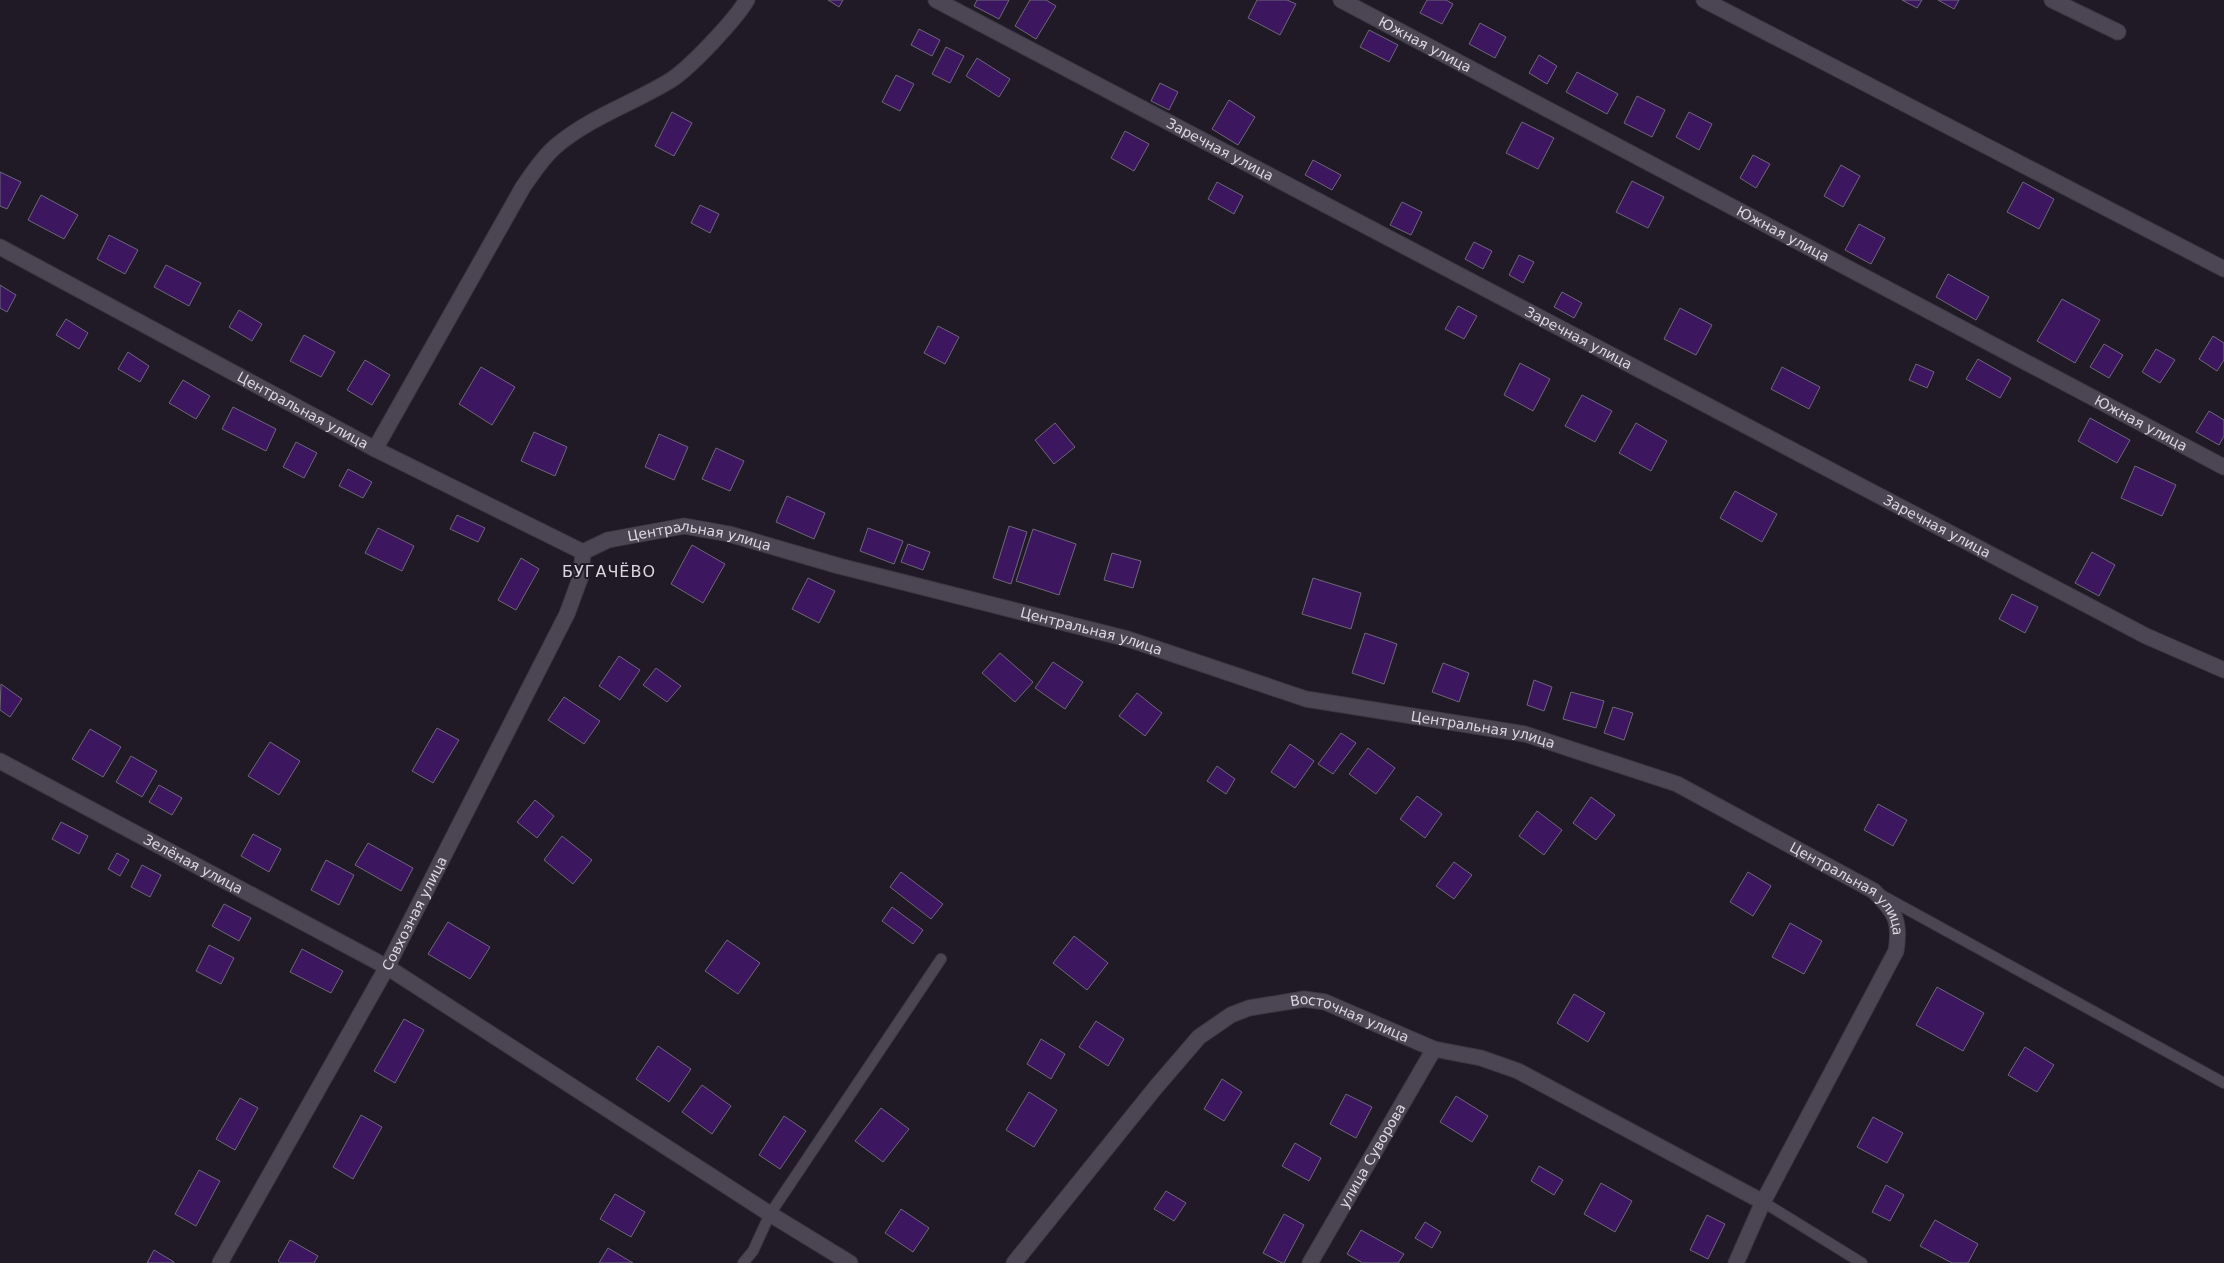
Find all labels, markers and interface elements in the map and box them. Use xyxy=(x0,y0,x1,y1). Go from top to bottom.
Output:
street label: Южная улица xyxy=(1376,13,1474,76)
street label: Заречная улица xyxy=(1164,115,1276,184)
street label: Южная улица xyxy=(1734,203,1832,265)
street label: Заречная улица xyxy=(1522,303,1635,372)
street label: Центральная улица xyxy=(235,368,371,452)
street label: Южная улица xyxy=(2092,392,2190,454)
street label: Заречная улица xyxy=(1881,492,1993,561)
street label: Центральная улица xyxy=(626,518,773,554)
district label: БУГАЧЁВО xyxy=(562,562,656,581)
street label: Центральная улица xyxy=(1019,604,1165,658)
street label: Центральная улица xyxy=(1410,708,1557,751)
street label: Зелёная улица xyxy=(141,831,246,897)
street label: Центральная улица xyxy=(1787,839,1906,936)
street label: Совхозная улица xyxy=(379,854,450,973)
street label: Восточная улица xyxy=(1289,990,1412,1045)
street label: улица Суворова xyxy=(1336,1101,1409,1211)

